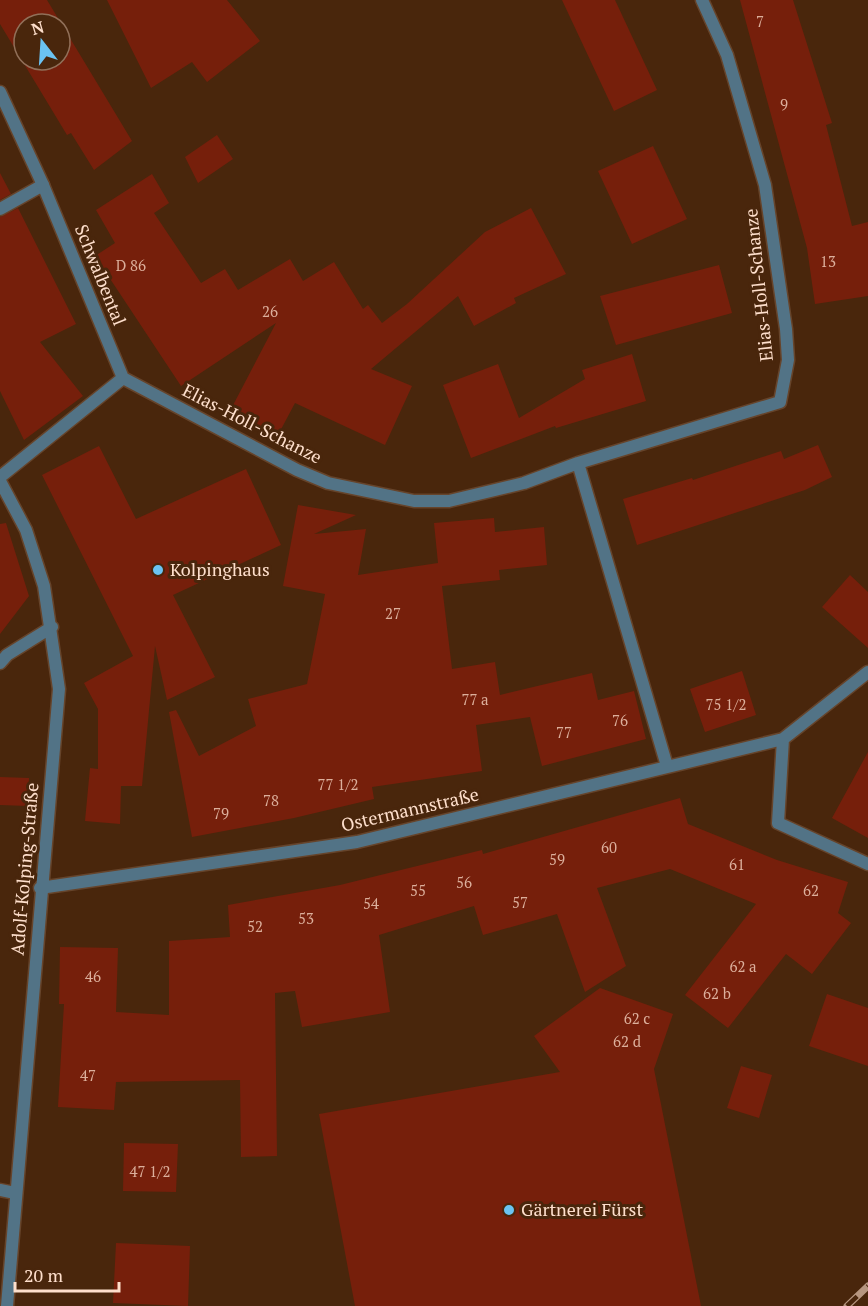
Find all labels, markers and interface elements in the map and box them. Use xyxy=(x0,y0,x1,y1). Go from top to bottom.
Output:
house number: 7 xyxy=(756,11,764,31)
north arrow xyxy=(12,12,72,72)
text: N xyxy=(29,15,47,40)
house number: 9 xyxy=(780,94,788,114)
street label: Elias-Holl-Schanze xyxy=(738,208,778,363)
street label: Schwalbental xyxy=(70,221,132,329)
house number: 13 xyxy=(820,251,836,271)
house number: D 86 xyxy=(116,255,146,275)
house number: 26 xyxy=(262,301,278,321)
street label: Elias-Holl-Schanze xyxy=(179,378,326,469)
place label: Kolpinghaus xyxy=(170,557,270,581)
marker: Kolpinghaus xyxy=(151,563,165,577)
house number: 27 xyxy=(385,603,401,623)
house number: 77 a xyxy=(461,689,489,709)
house number: 75 1/2 xyxy=(706,694,746,714)
house number: 76 xyxy=(612,710,628,730)
house number: 77 xyxy=(556,722,572,742)
house number: 77 1/2 xyxy=(318,774,358,794)
street label: Ostermannstraße xyxy=(338,781,481,837)
street label: Adolf-Kolping-Straße xyxy=(5,782,44,956)
house number: 78 xyxy=(263,790,279,810)
house number: 79 xyxy=(213,803,229,823)
house number: 60 xyxy=(601,837,617,857)
house number: 59 xyxy=(549,849,565,869)
house number: 61 xyxy=(729,854,745,874)
house number: 56 xyxy=(456,872,472,892)
house number: 55 xyxy=(410,880,426,900)
house number: 62 xyxy=(803,880,819,900)
house number: 57 xyxy=(512,892,528,912)
house number: 54 xyxy=(363,893,379,913)
house number: 53 xyxy=(298,908,314,928)
house number: 52 xyxy=(247,916,263,936)
house number: 62 a xyxy=(729,956,757,976)
house number: 46 xyxy=(85,966,101,986)
house number: 62 b xyxy=(703,983,731,1003)
house number: 62 c xyxy=(624,1008,650,1028)
house number: 62 d xyxy=(613,1031,641,1051)
house number: 47 xyxy=(80,1065,96,1085)
house number: 47 1/2 xyxy=(130,1161,170,1181)
place label: Gärtnerei Fürst xyxy=(521,1197,643,1221)
marker: Gärtnerei Fürst xyxy=(502,1203,516,1217)
scale bar xyxy=(15,1255,118,1293)
text: 20 m xyxy=(24,1263,64,1287)

